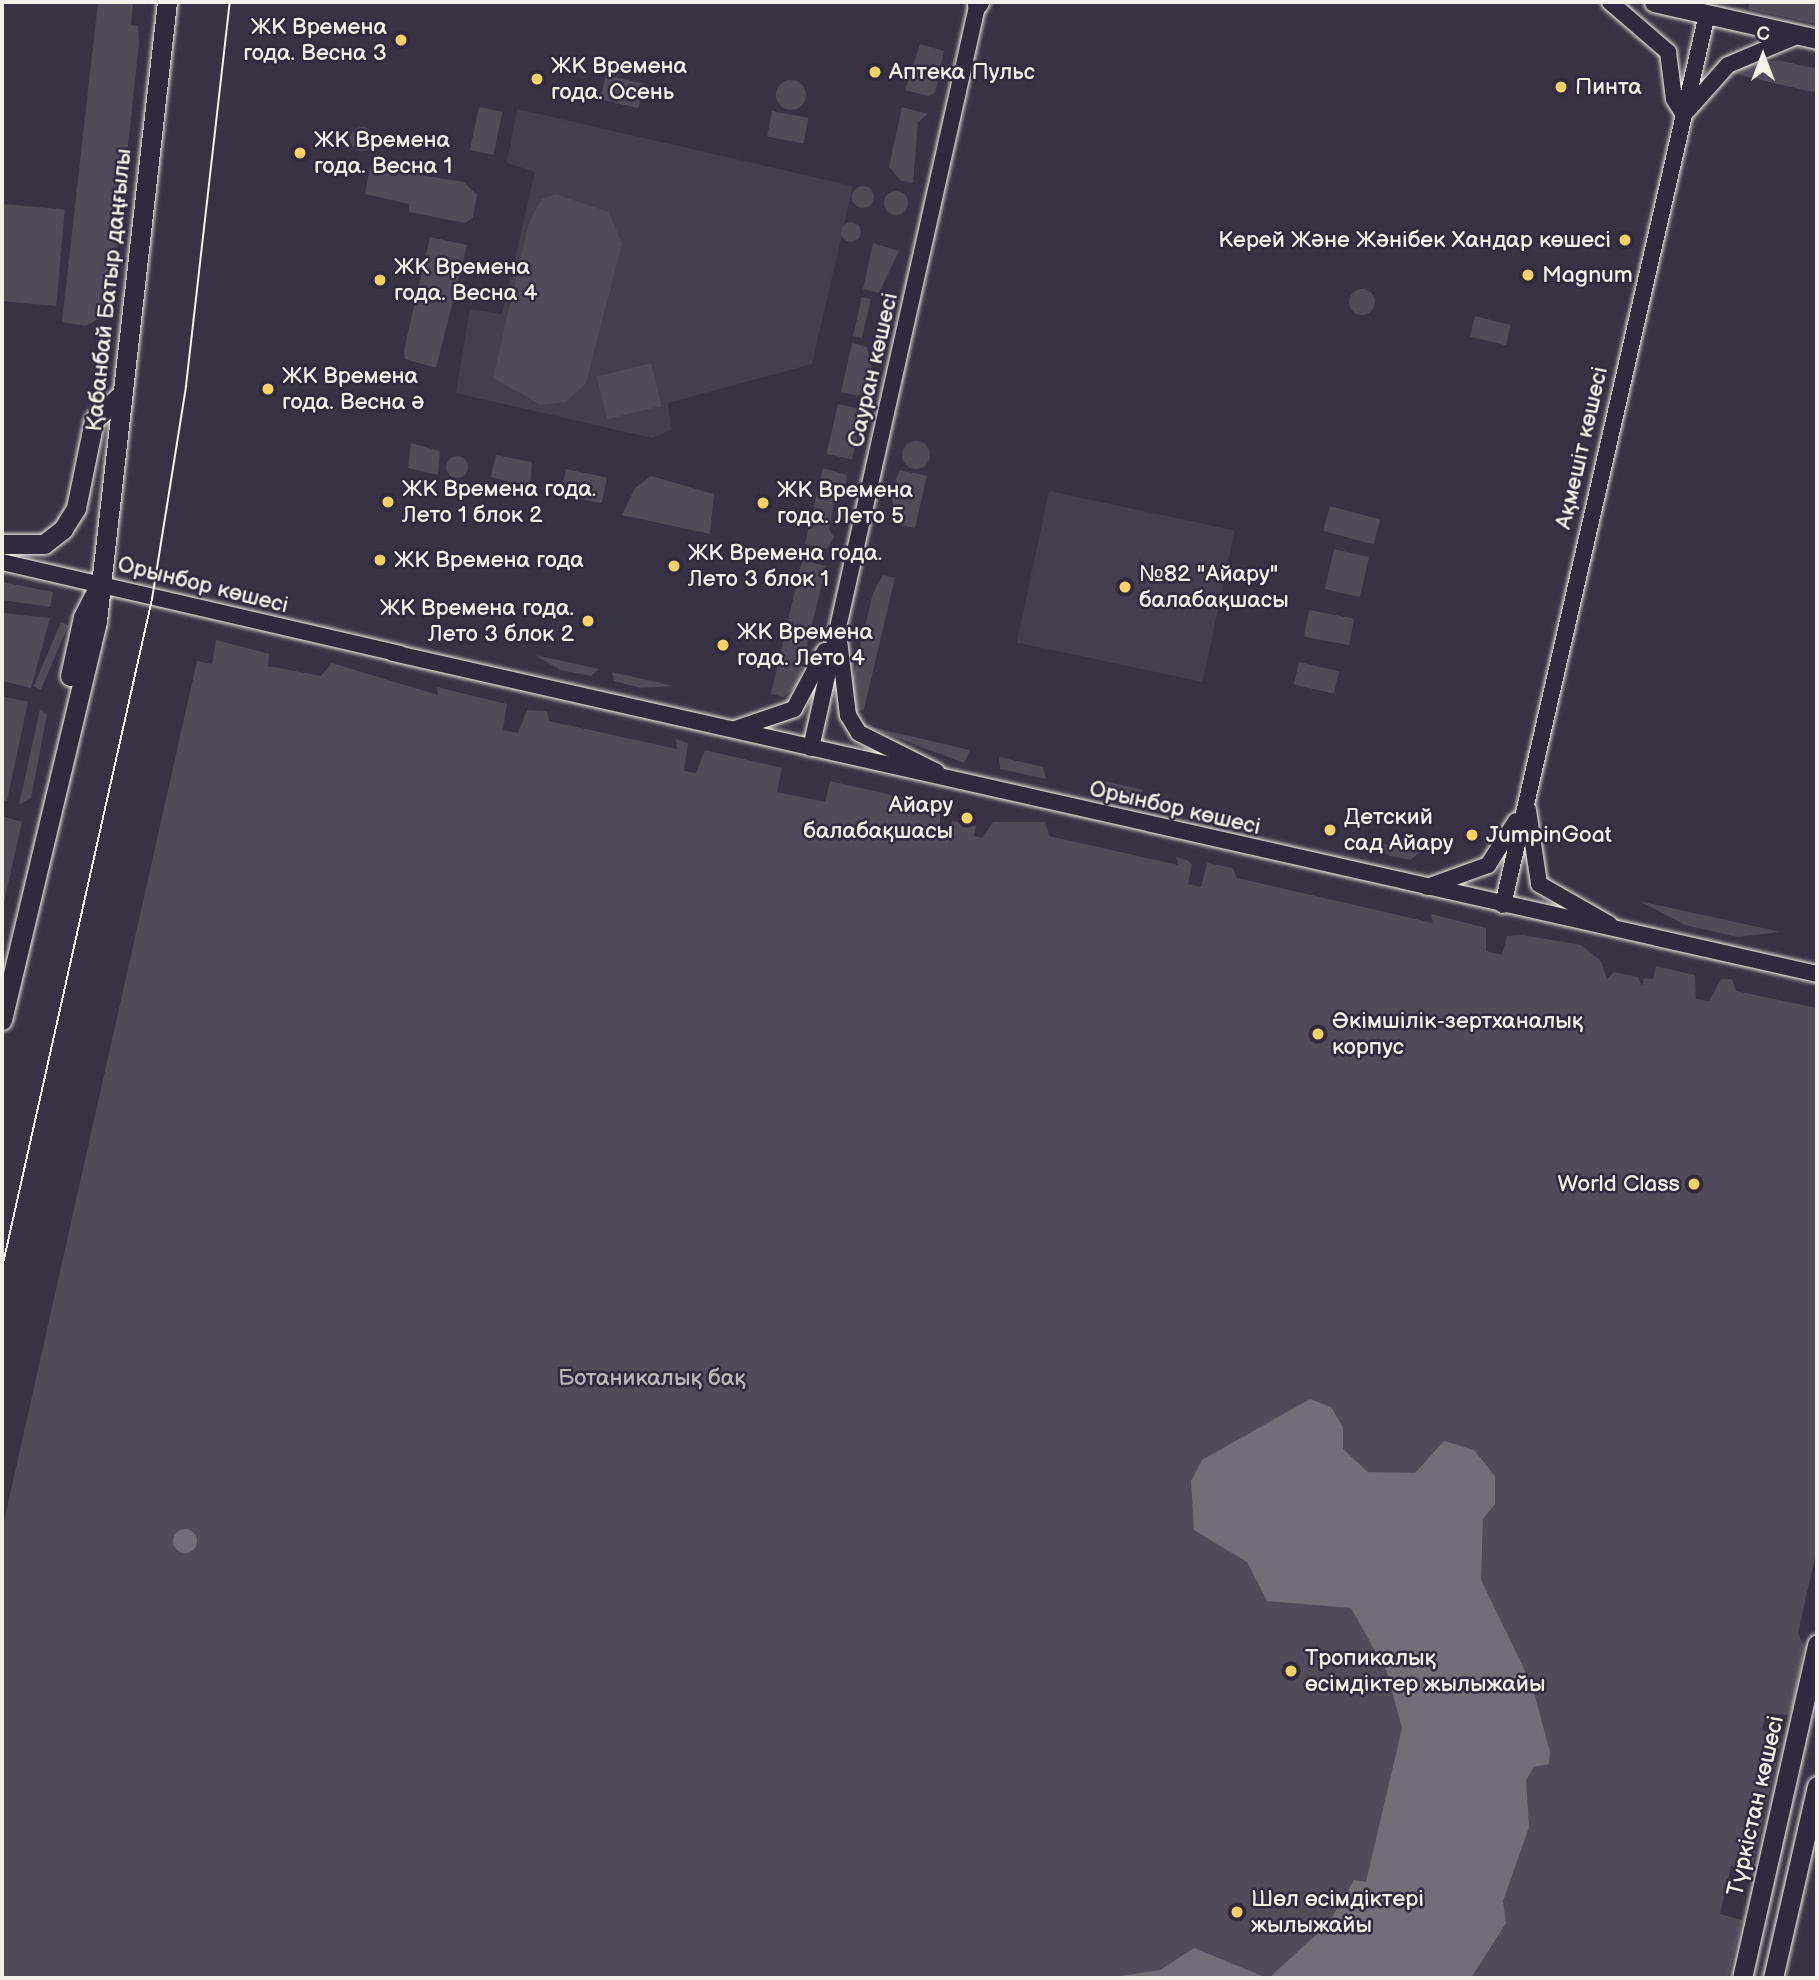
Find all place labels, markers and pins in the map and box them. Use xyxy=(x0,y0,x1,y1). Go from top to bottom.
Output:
place label: ЖК Времена года. Весна 3 xyxy=(243,13,387,67)
marker: ЖК Времена года. Весна 3 xyxy=(393,32,409,48)
place label: ЖК Времена года. Осень xyxy=(551,52,687,106)
place label: Аптека Пульс xyxy=(889,58,1035,86)
marker: Аптека Пульс xyxy=(867,64,883,80)
marker: ЖК Времена года. Осень xyxy=(529,71,545,87)
place label: Пинта xyxy=(1575,73,1642,101)
marker: Пинта xyxy=(1553,79,1569,95)
place label: ЖК Времена года. Весна 1 xyxy=(314,126,452,180)
marker: ЖК Времена года. Весна 1 xyxy=(292,145,308,161)
place label: Керей Және Жәнібек Хандар көшесі xyxy=(1218,226,1611,254)
marker: Керей Және Жәнібек Хандар көшесі xyxy=(1617,232,1633,248)
place label: ЖК Времена года. Весна 4 xyxy=(394,253,538,307)
place label: Magnum xyxy=(1542,261,1633,289)
marker: Magnum xyxy=(1520,267,1536,283)
marker: ЖК Времена года. Весна 4 xyxy=(372,272,388,288)
place label: ЖК Времена года. Весна ә xyxy=(282,362,424,416)
marker: ЖК Времена года. Весна ә xyxy=(260,381,276,397)
place label: ЖК Времена года. Лето 1 блок 2 xyxy=(402,475,596,529)
place label: ЖК Времена года. Лето 5 xyxy=(777,476,913,530)
marker: ЖК Времена года. Лето 1 блок 2 xyxy=(380,494,396,510)
marker: ЖК Времена года. Лето 5 xyxy=(755,495,771,511)
place label: ЖК Времена года. Лето 3 блок 1 xyxy=(688,539,882,593)
place label: ЖК Времена года xyxy=(394,546,584,574)
marker: ЖК Времена года xyxy=(372,552,388,568)
marker: ЖК Времена года. Лето 3 блок 1 xyxy=(666,558,682,574)
place label: №82 "Айару" балабақшасы xyxy=(1139,560,1289,614)
marker: №82 "Айару" балабақшасы xyxy=(1117,579,1133,595)
place label: ЖК Времена года. Лето 3 блок 2 xyxy=(380,594,574,648)
marker: ЖК Времена года. Лето 3 блок 2 xyxy=(580,613,596,629)
place label: ЖК Времена года. Лето 4 xyxy=(737,618,873,672)
marker: ЖК Времена года. Лето 4 xyxy=(715,637,731,653)
place label: Айару балабақшасы xyxy=(803,791,953,845)
place label: Детский сад Айару xyxy=(1344,803,1453,857)
marker: Айару балабақшасы xyxy=(959,810,975,826)
place label: JumpinGoat xyxy=(1486,821,1612,849)
marker: Детский сад Айару xyxy=(1322,822,1338,838)
marker: JumpinGoat xyxy=(1464,827,1480,843)
place label: Әкімшілік-зертханалық корпус xyxy=(1332,1007,1583,1061)
marker: Әкімшілік-зертханалық корпус xyxy=(1310,1026,1326,1042)
place label: World Class xyxy=(1558,1170,1680,1198)
marker: World Class xyxy=(1686,1176,1702,1192)
place label: Тропикалық өсімдіктер жылыжайы xyxy=(1305,1644,1545,1698)
marker: Тропикалық өсімдіктер жылыжайы xyxy=(1283,1663,1299,1679)
place label: Шөл өсімдіктері жылыжайы xyxy=(1251,1885,1424,1939)
marker: Шөл өсімдіктері жылыжайы xyxy=(1229,1904,1245,1920)

